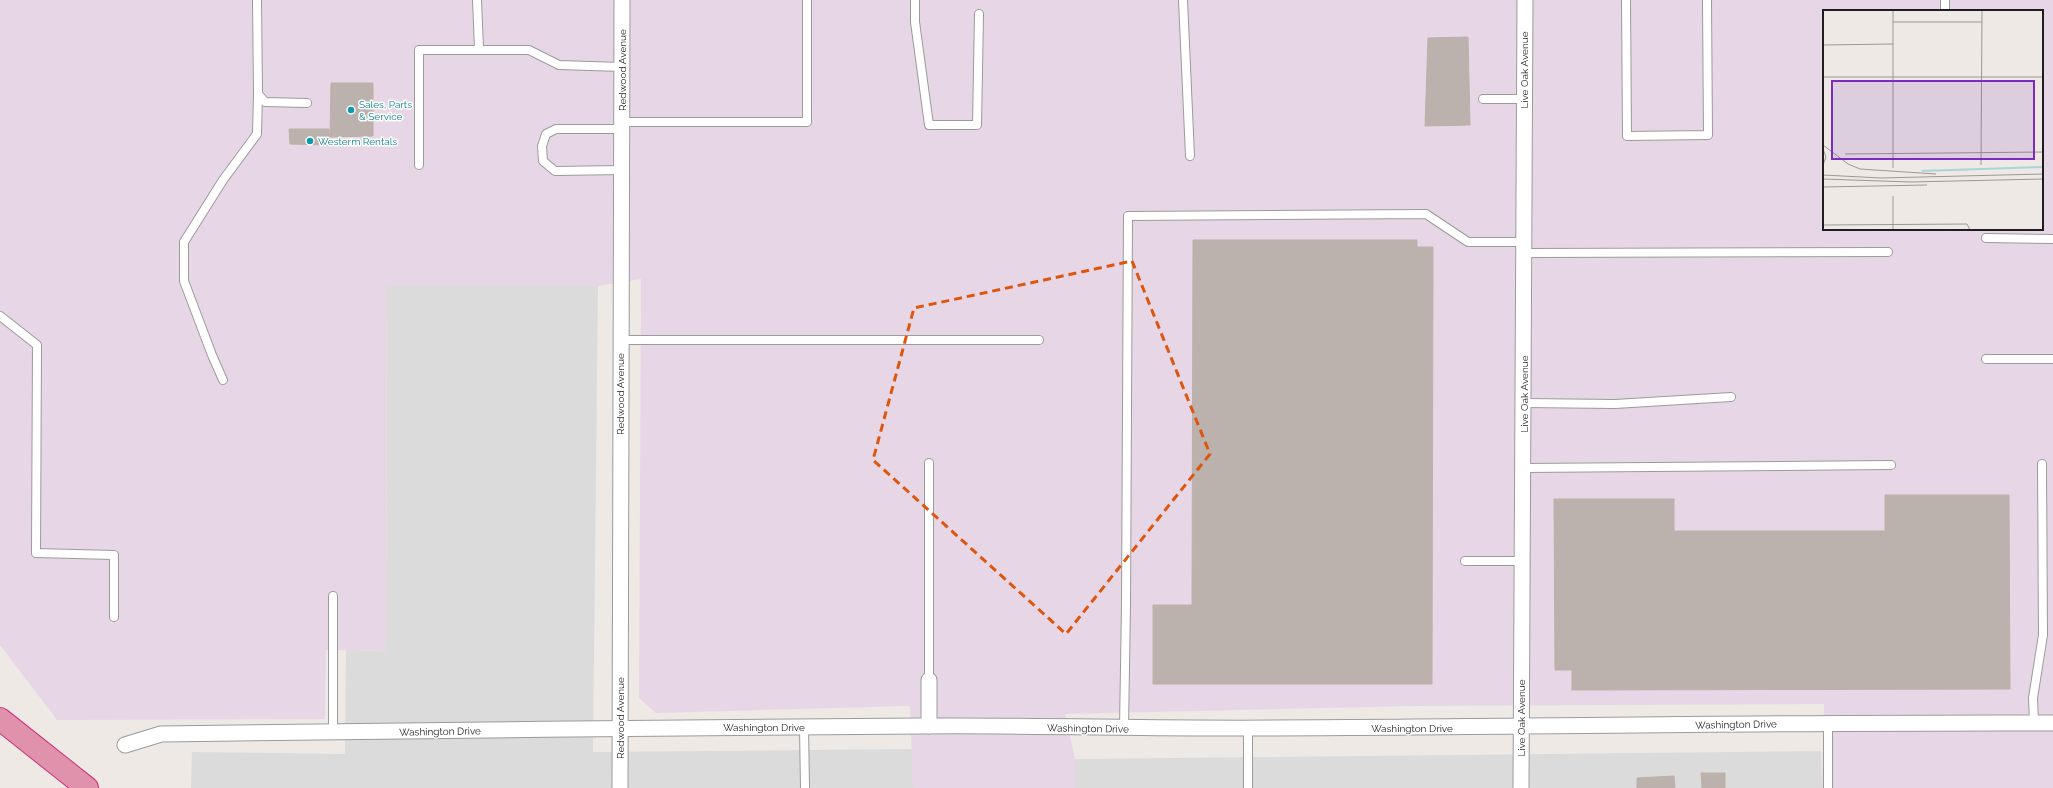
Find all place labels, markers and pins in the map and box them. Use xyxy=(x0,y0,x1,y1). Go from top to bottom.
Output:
place label: Sales, Parts & Service xyxy=(359,99,412,122)
marker: Sales, Parts & Service xyxy=(346,105,356,115)
marker: Westerm Rentals xyxy=(305,136,315,146)
place label: Westerm Rentals xyxy=(318,136,397,147)

